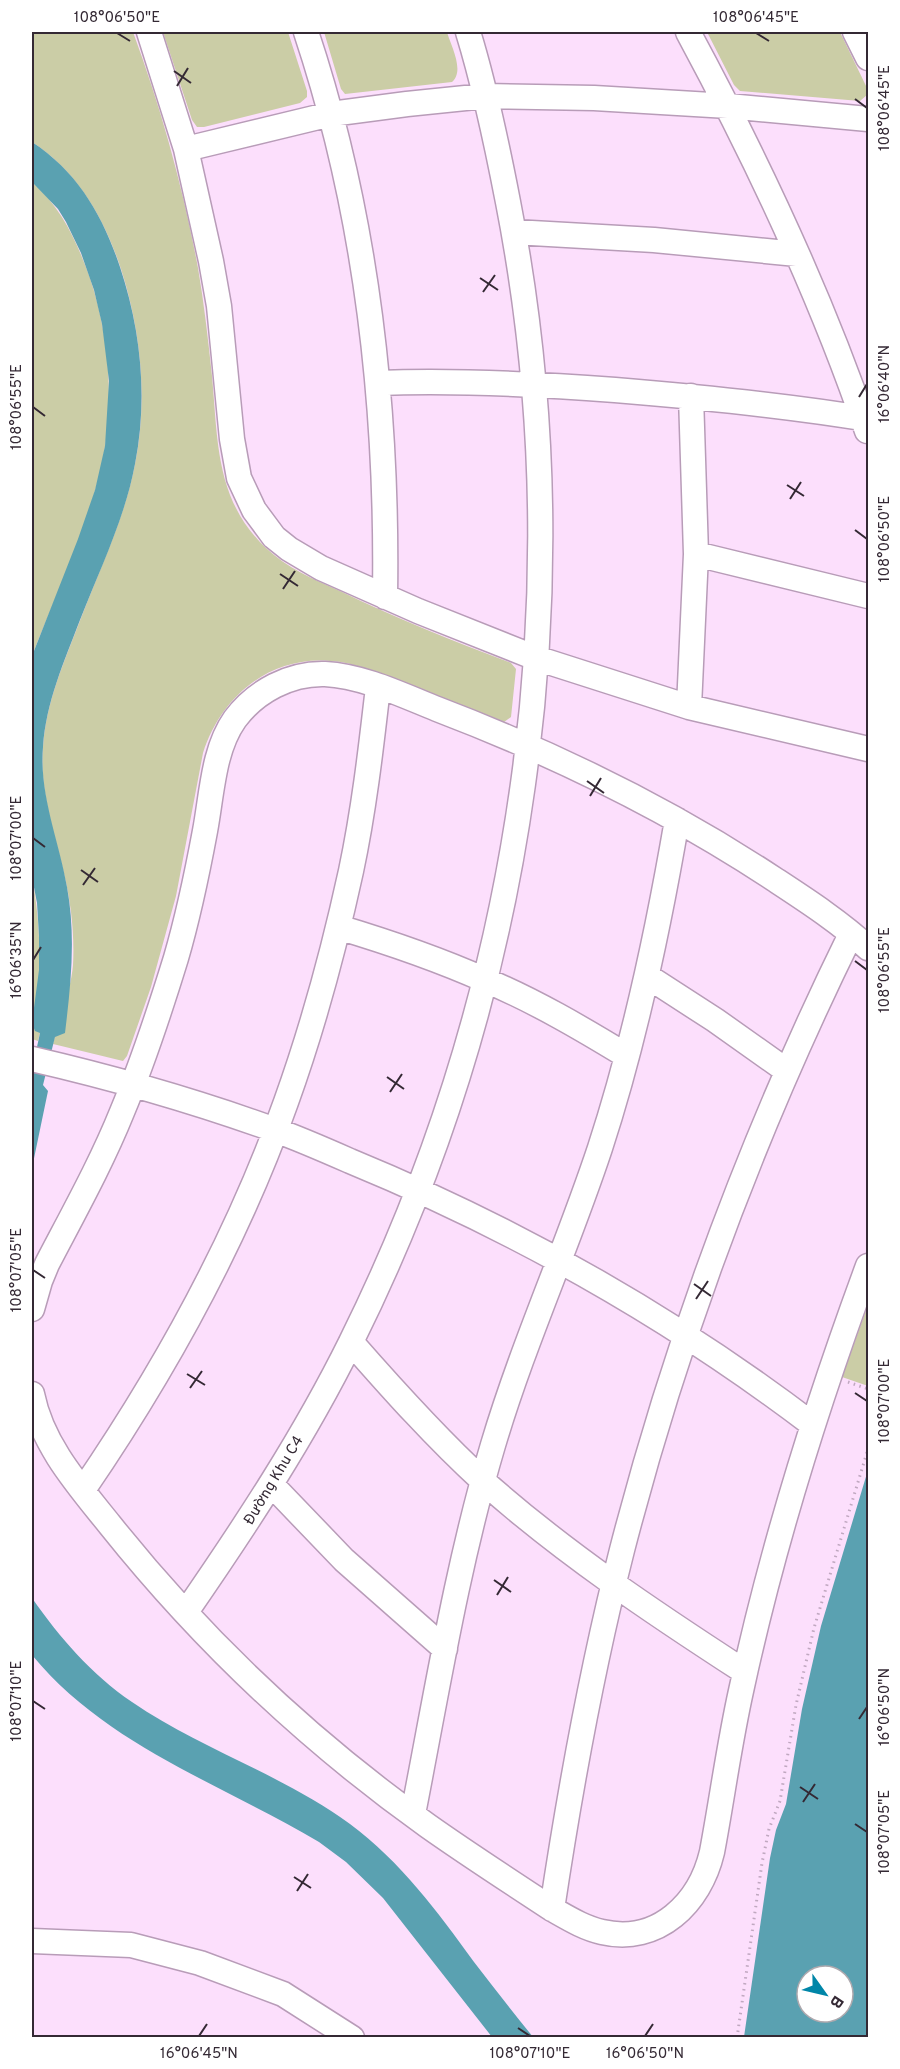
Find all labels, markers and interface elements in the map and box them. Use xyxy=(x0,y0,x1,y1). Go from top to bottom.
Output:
text: 108°06'50"E xyxy=(74,9,160,28)
text: 108°06'45"E xyxy=(713,9,799,28)
text: 108°06'45"E xyxy=(876,65,895,151)
text: 16°06'40"N xyxy=(876,345,895,423)
text: 108°06'55"E xyxy=(8,364,27,450)
text: 108°06'50"E xyxy=(876,496,895,582)
text: 108°07'00"E xyxy=(8,796,27,880)
text: 16°06'35"N xyxy=(8,921,27,999)
text: 108°06'55"E xyxy=(876,927,895,1013)
text: 108°07'05"E xyxy=(8,1228,27,1312)
text: 108°07'00"E xyxy=(876,1359,895,1443)
street label: Đường Khu C4 xyxy=(240,1433,308,1529)
text: 108°07'10"E xyxy=(8,1660,27,1742)
text: 16°06'50"N xyxy=(876,1668,895,1746)
text: 108°07'05"E xyxy=(876,1790,895,1874)
north arrow xyxy=(795,1964,855,2024)
text: B xyxy=(824,1991,847,2011)
text: 16°06'45"N xyxy=(160,2045,238,2064)
text: 108°07'10"E xyxy=(490,2045,571,2064)
text: 16°06'50"N xyxy=(606,2045,684,2064)

